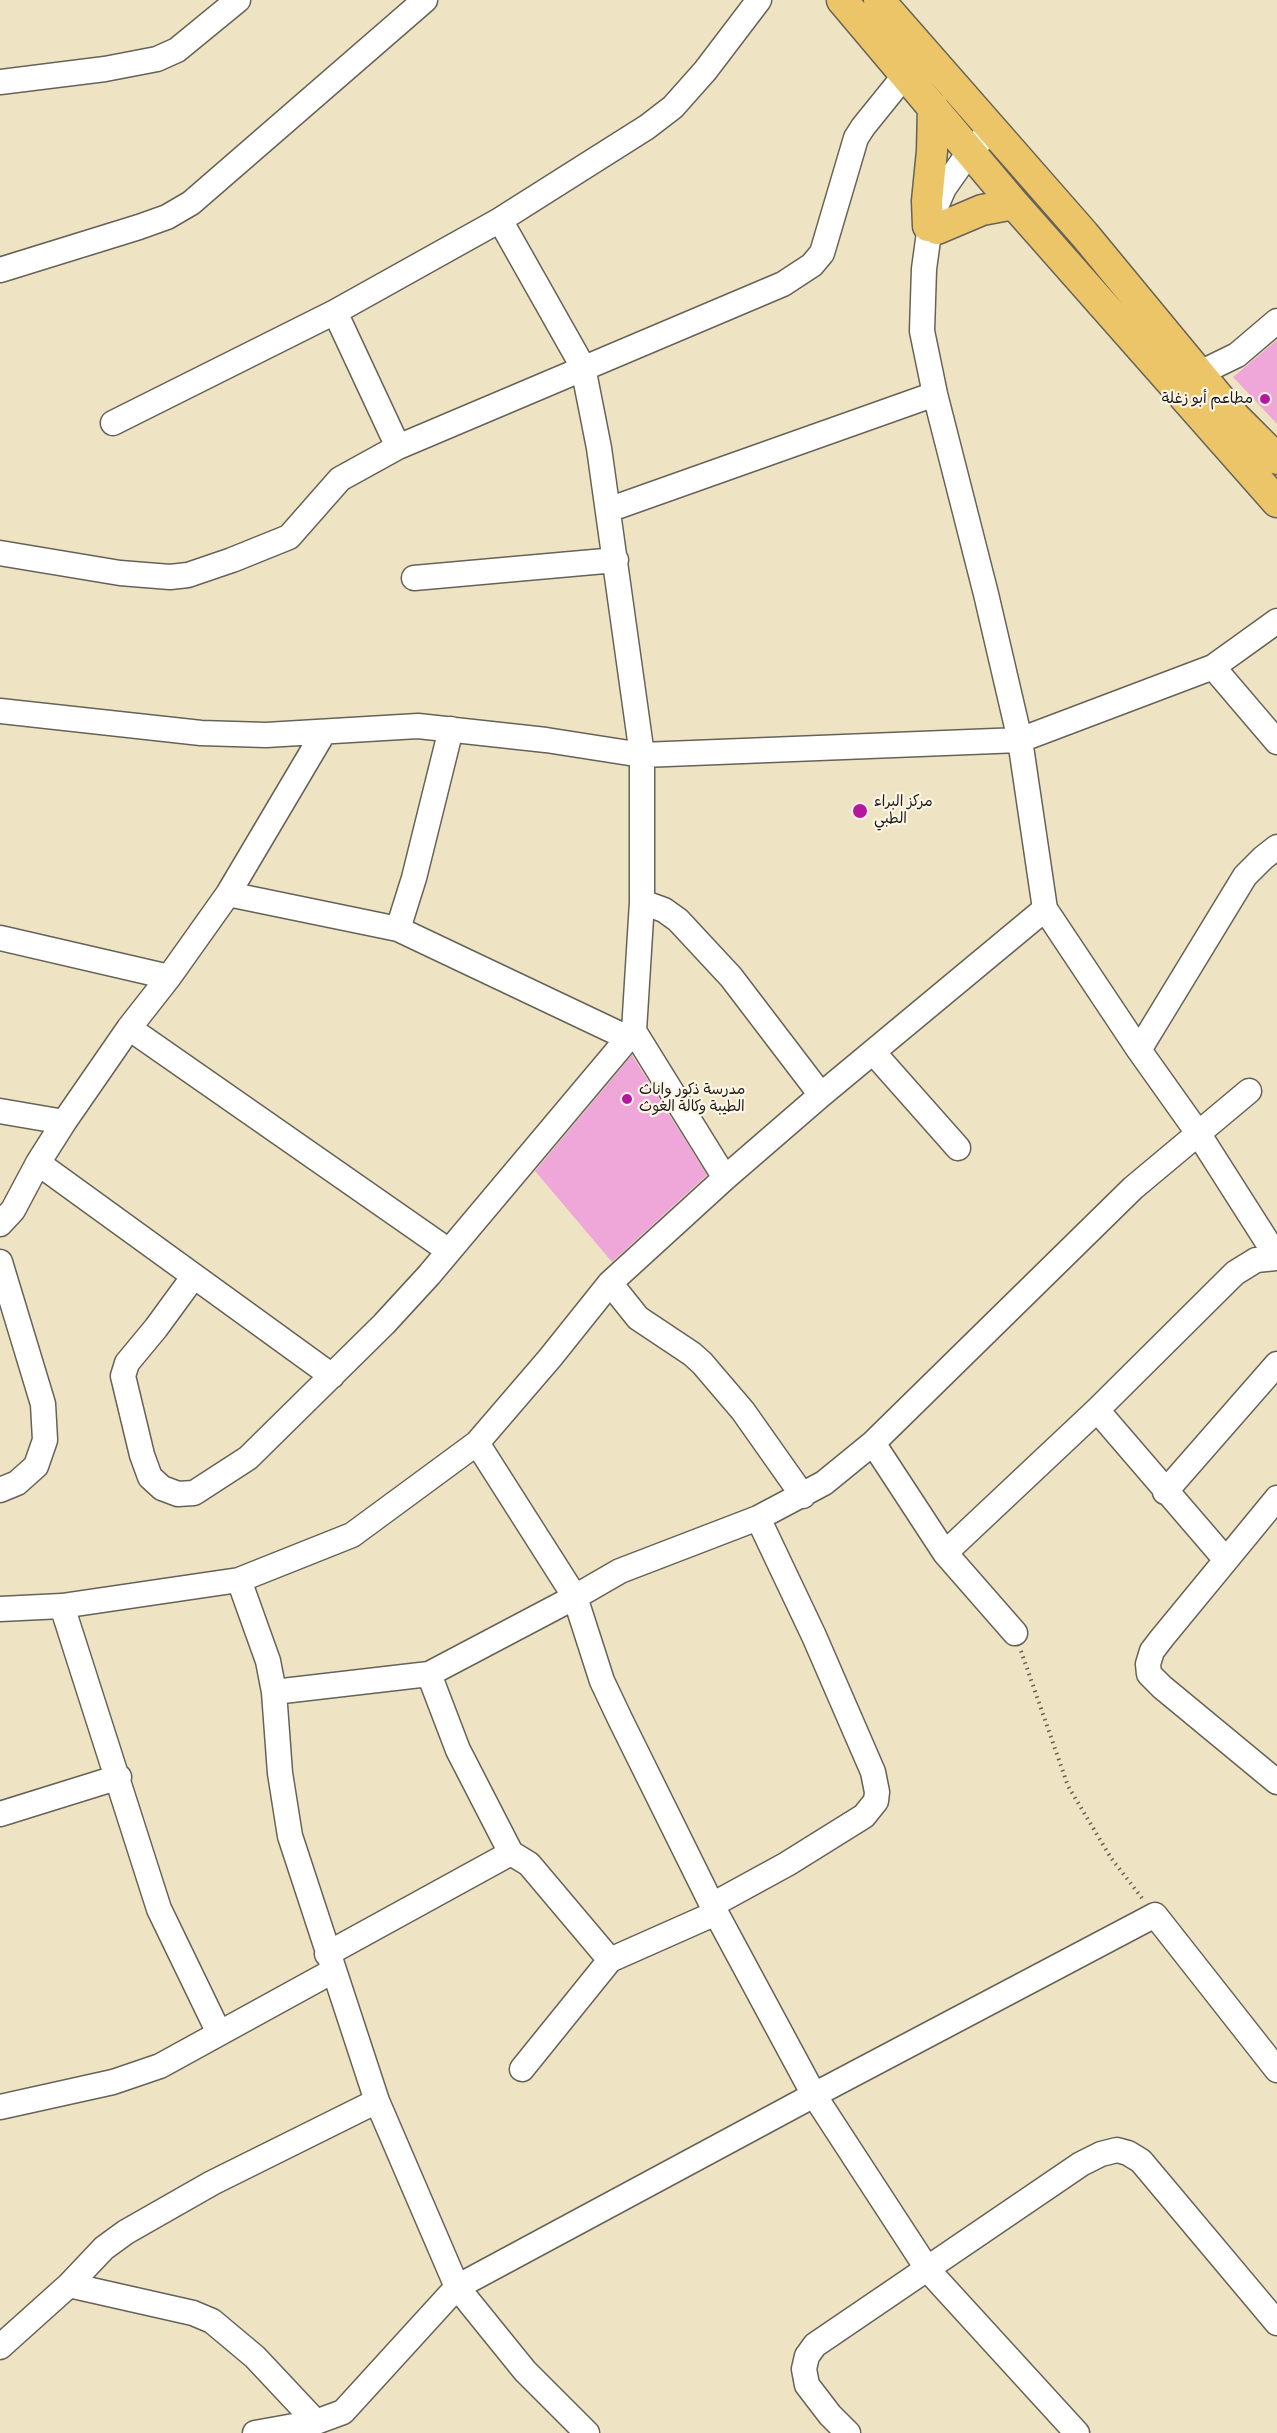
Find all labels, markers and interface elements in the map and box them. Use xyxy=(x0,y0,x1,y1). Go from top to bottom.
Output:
place label: مطاعم أبو زغلة xyxy=(1162,390,1253,408)
marker: مطاعم أبو زغلة xyxy=(1258,392,1272,406)
place label: مركز البراء الطبي xyxy=(874,793,933,828)
marker: مركز البراء الطبي xyxy=(851,802,869,820)
place label: مدرسة ذكور واناث الطيبة وكالة الغوث xyxy=(639,1081,745,1116)
marker: مدرسة ذكور واناث الطيبة وكالة الغوث xyxy=(620,1092,634,1106)

